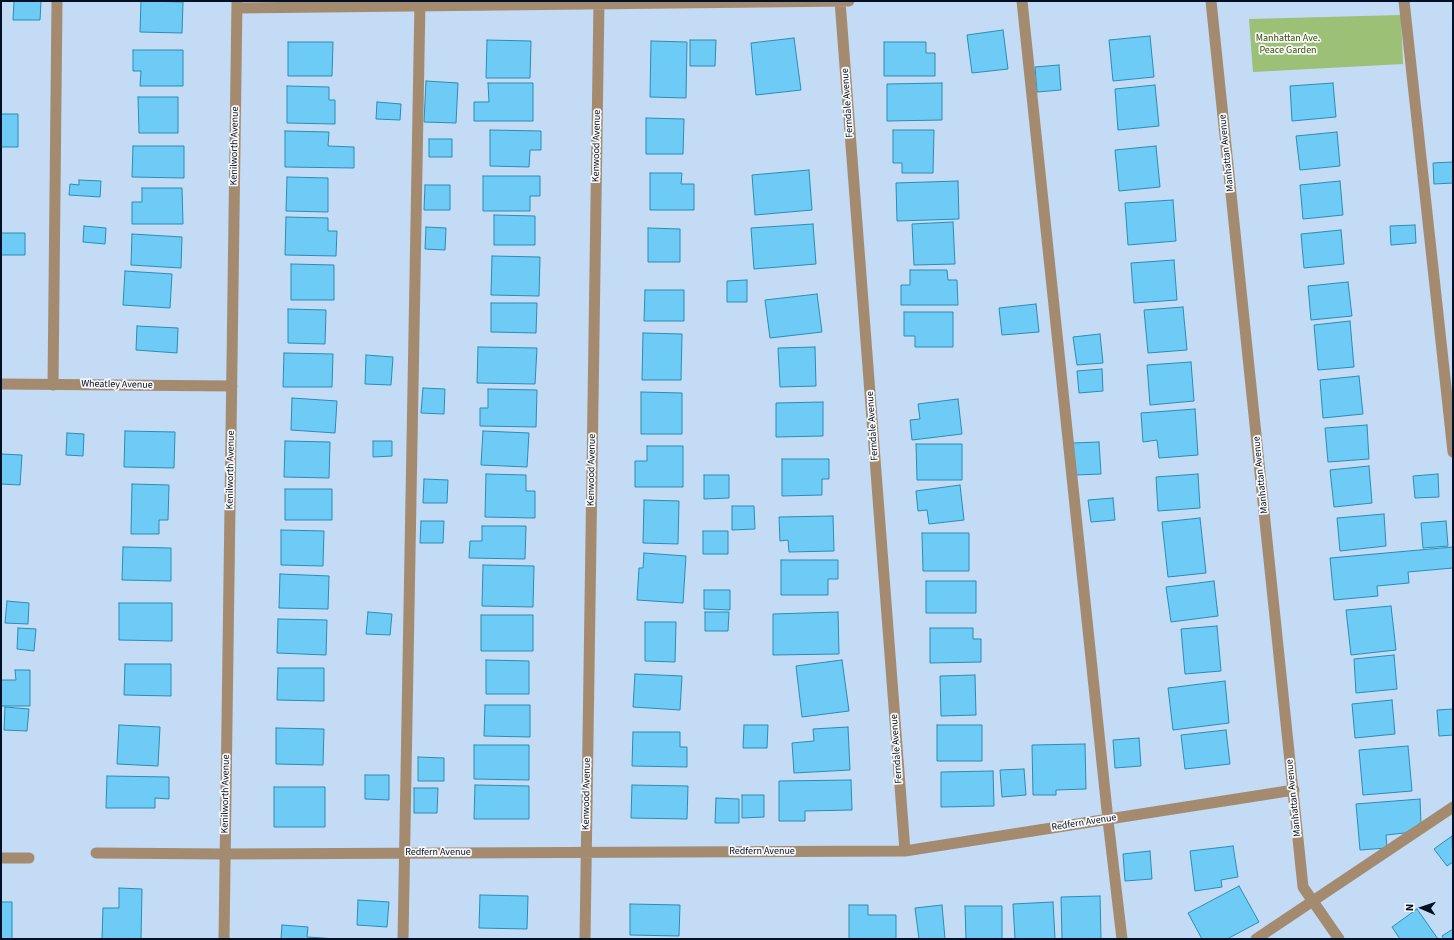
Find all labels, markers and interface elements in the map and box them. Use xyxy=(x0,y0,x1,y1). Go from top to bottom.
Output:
park label: Manhattan Ave. Peace Garden xyxy=(1256,33,1320,56)
street label: Ferndale Avenue xyxy=(840,68,856,138)
street label: Kenilworth Avenue xyxy=(228,106,242,186)
street label: Kenwood Avenue xyxy=(590,110,604,182)
street label: Manhattan Avenue xyxy=(1217,114,1237,192)
street label: Wheatley Avenue xyxy=(81,378,153,392)
street label: Ferndale Avenue xyxy=(865,391,881,461)
street label: Kenilworth Avenue xyxy=(224,430,238,510)
street label: Kenwood Avenue xyxy=(585,434,599,506)
street label: Manhattan Avenue xyxy=(1251,436,1271,514)
street label: Ferndale Avenue xyxy=(889,714,905,784)
street label: Kenilworth Avenue xyxy=(219,754,233,834)
street label: Kenwood Avenue xyxy=(580,758,594,830)
street label: Manhattan Avenue xyxy=(1284,759,1304,837)
street label: Redfern Avenue xyxy=(1051,812,1117,834)
street label: Redfern Avenue xyxy=(729,846,795,858)
street label: Redfern Avenue xyxy=(405,847,471,859)
north arrow xyxy=(1402,888,1442,928)
text: N xyxy=(1402,904,1417,911)

